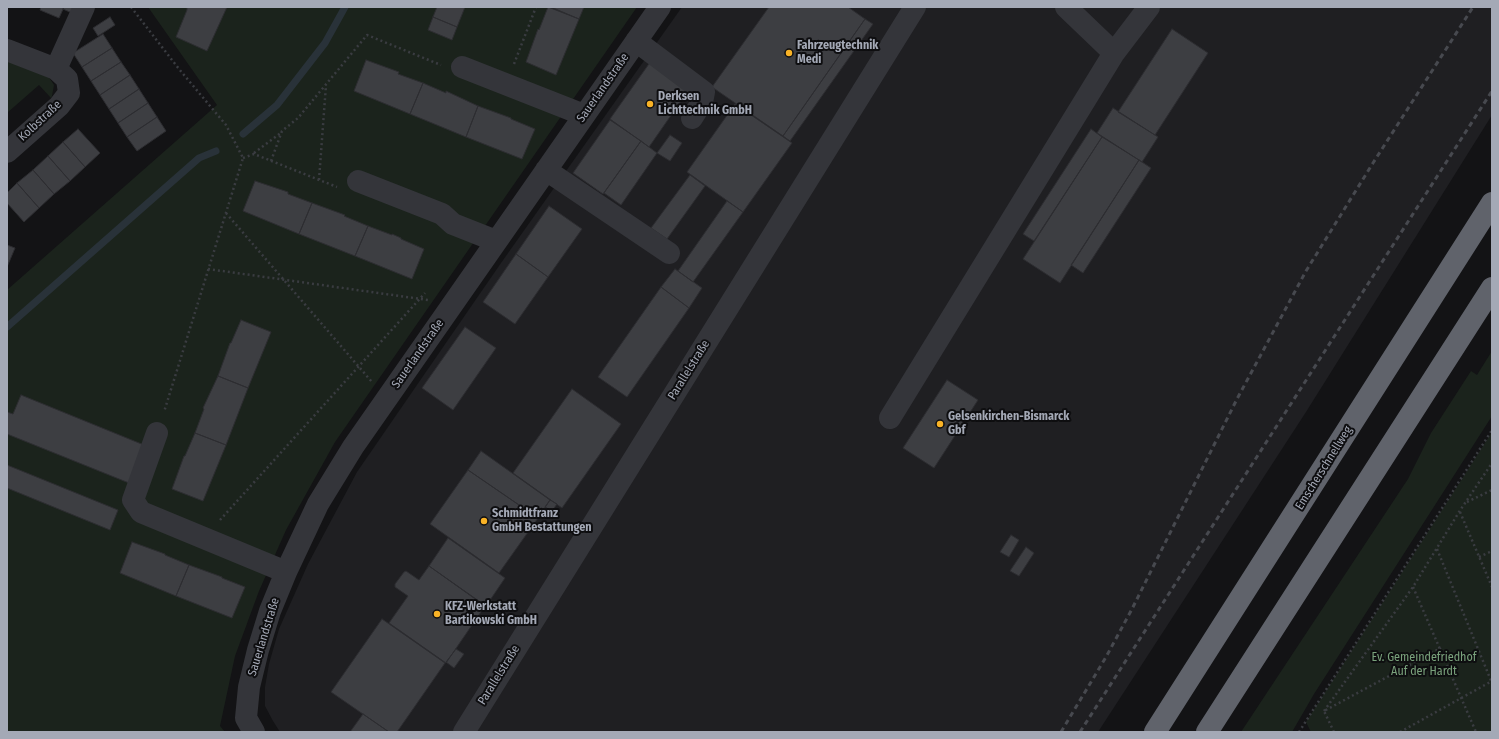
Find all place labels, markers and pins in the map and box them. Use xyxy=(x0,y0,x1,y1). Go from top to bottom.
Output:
place label: Fahrzeugtechnik Medi xyxy=(797,39,878,67)
marker: Fahrzeugtechnik Medi xyxy=(784,48,794,58)
place label: Derksen Lichttechnik GmbH xyxy=(658,90,752,118)
marker: Derksen Lichttechnik GmbH xyxy=(645,99,655,109)
place label: Gelsenkirchen-Bismarck Gbf xyxy=(948,410,1069,438)
marker: Gelsenkirchen-Bismarck Gbf xyxy=(935,419,945,429)
place label: Schmidtfranz GmbH Bestattungen xyxy=(492,507,592,535)
marker: Schmidtfranz GmbH Bestattungen xyxy=(479,516,489,526)
place label: KFZ-Werkstatt Bartikowski GmbH xyxy=(445,600,537,628)
marker: KFZ-Werkstatt Bartikowski GmbH xyxy=(432,609,442,619)

